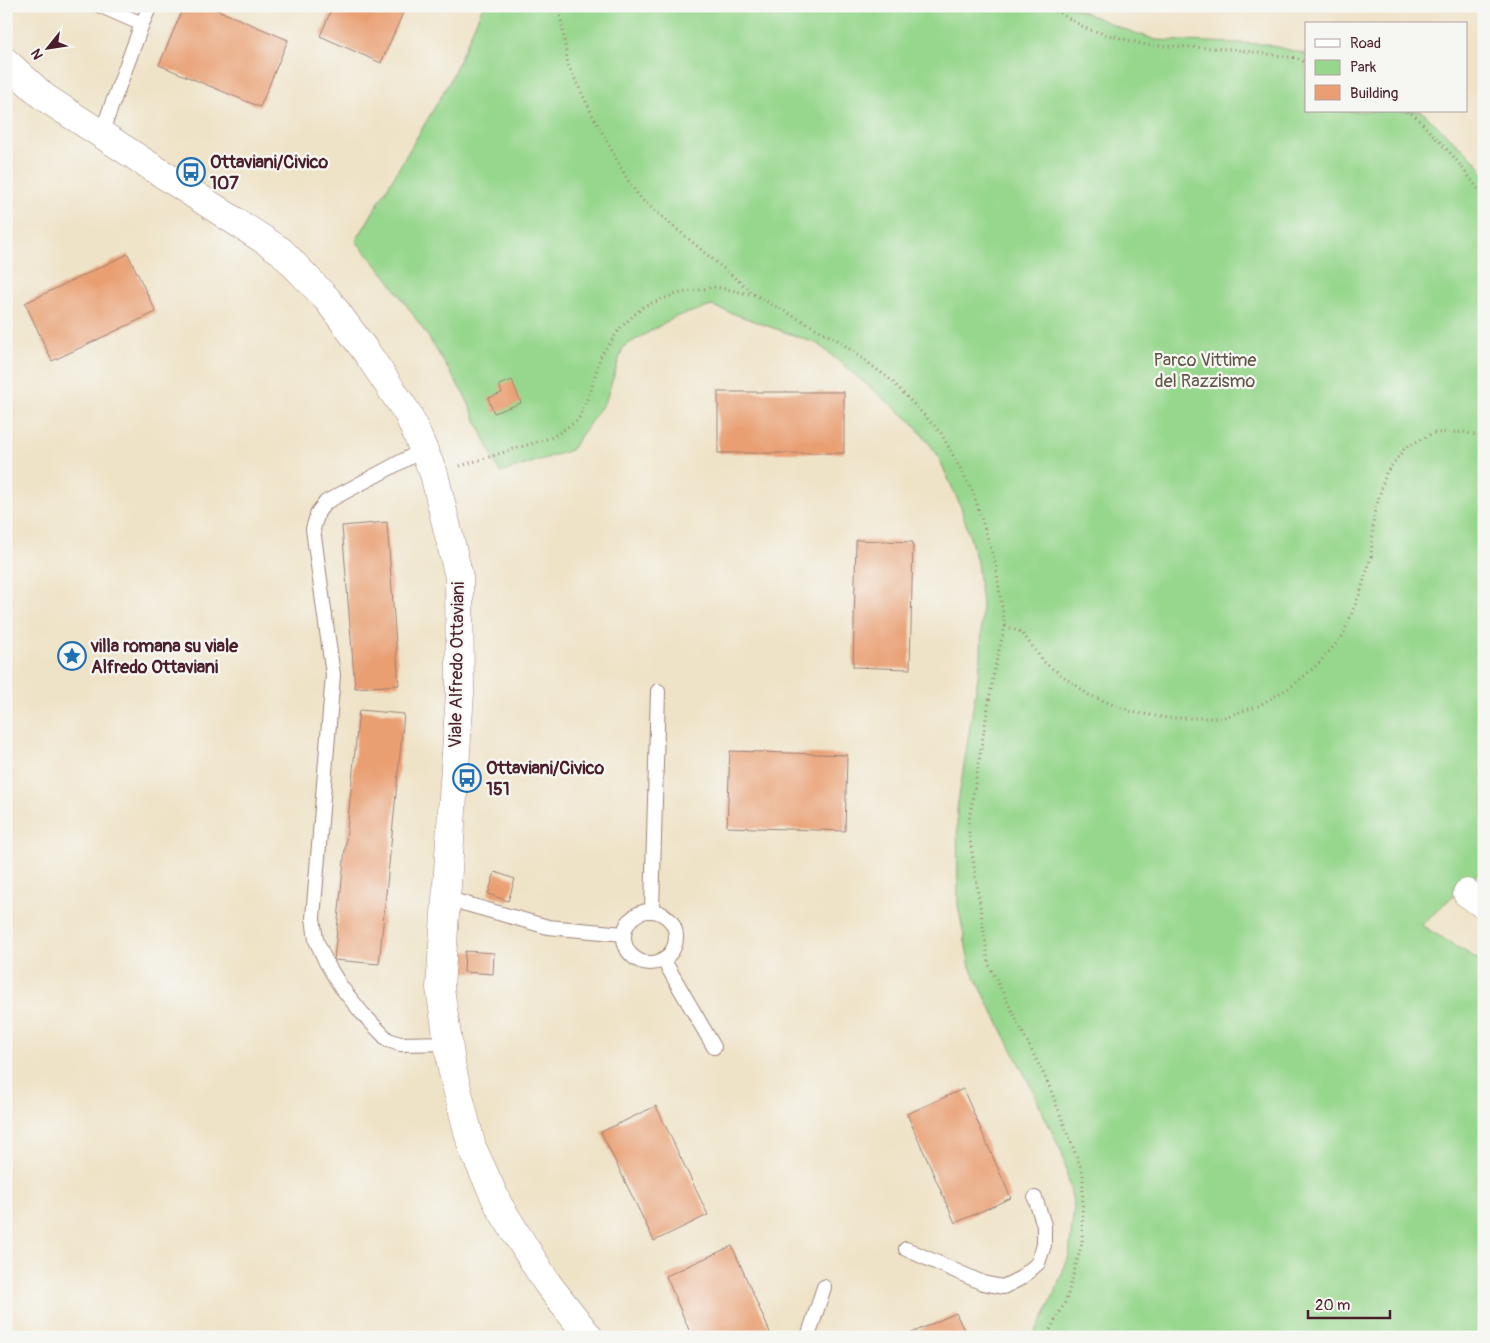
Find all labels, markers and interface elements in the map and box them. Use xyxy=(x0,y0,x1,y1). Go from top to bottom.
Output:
north arrow xyxy=(22,22,72,72)
legend xyxy=(1305,22,1468,112)
text: Road xyxy=(1350,34,1381,53)
text: N xyxy=(27,46,47,63)
text: Park xyxy=(1350,58,1377,77)
text: Building xyxy=(1350,84,1398,103)
place label: Ottaviani/Civico 107 xyxy=(210,151,329,195)
bus stop icon: Ottaviani/Civico 107 xyxy=(176,157,206,187)
park label: Parco Vittime del Razzismo xyxy=(1154,349,1257,393)
street label: Viale Alfredo Ottaviani xyxy=(444,582,470,748)
place label: villa romana su viale Alfredo Ottaviani xyxy=(90,635,239,679)
place icon: villa romana su viale Alfredo Ottaviani xyxy=(57,641,87,671)
place label: Ottaviani/Civico 151 xyxy=(486,757,605,801)
bus stop icon: Ottaviani/Civico 151 xyxy=(452,763,482,793)
scale bar xyxy=(1308,1288,1390,1320)
text: 20 m xyxy=(1315,1296,1350,1315)

